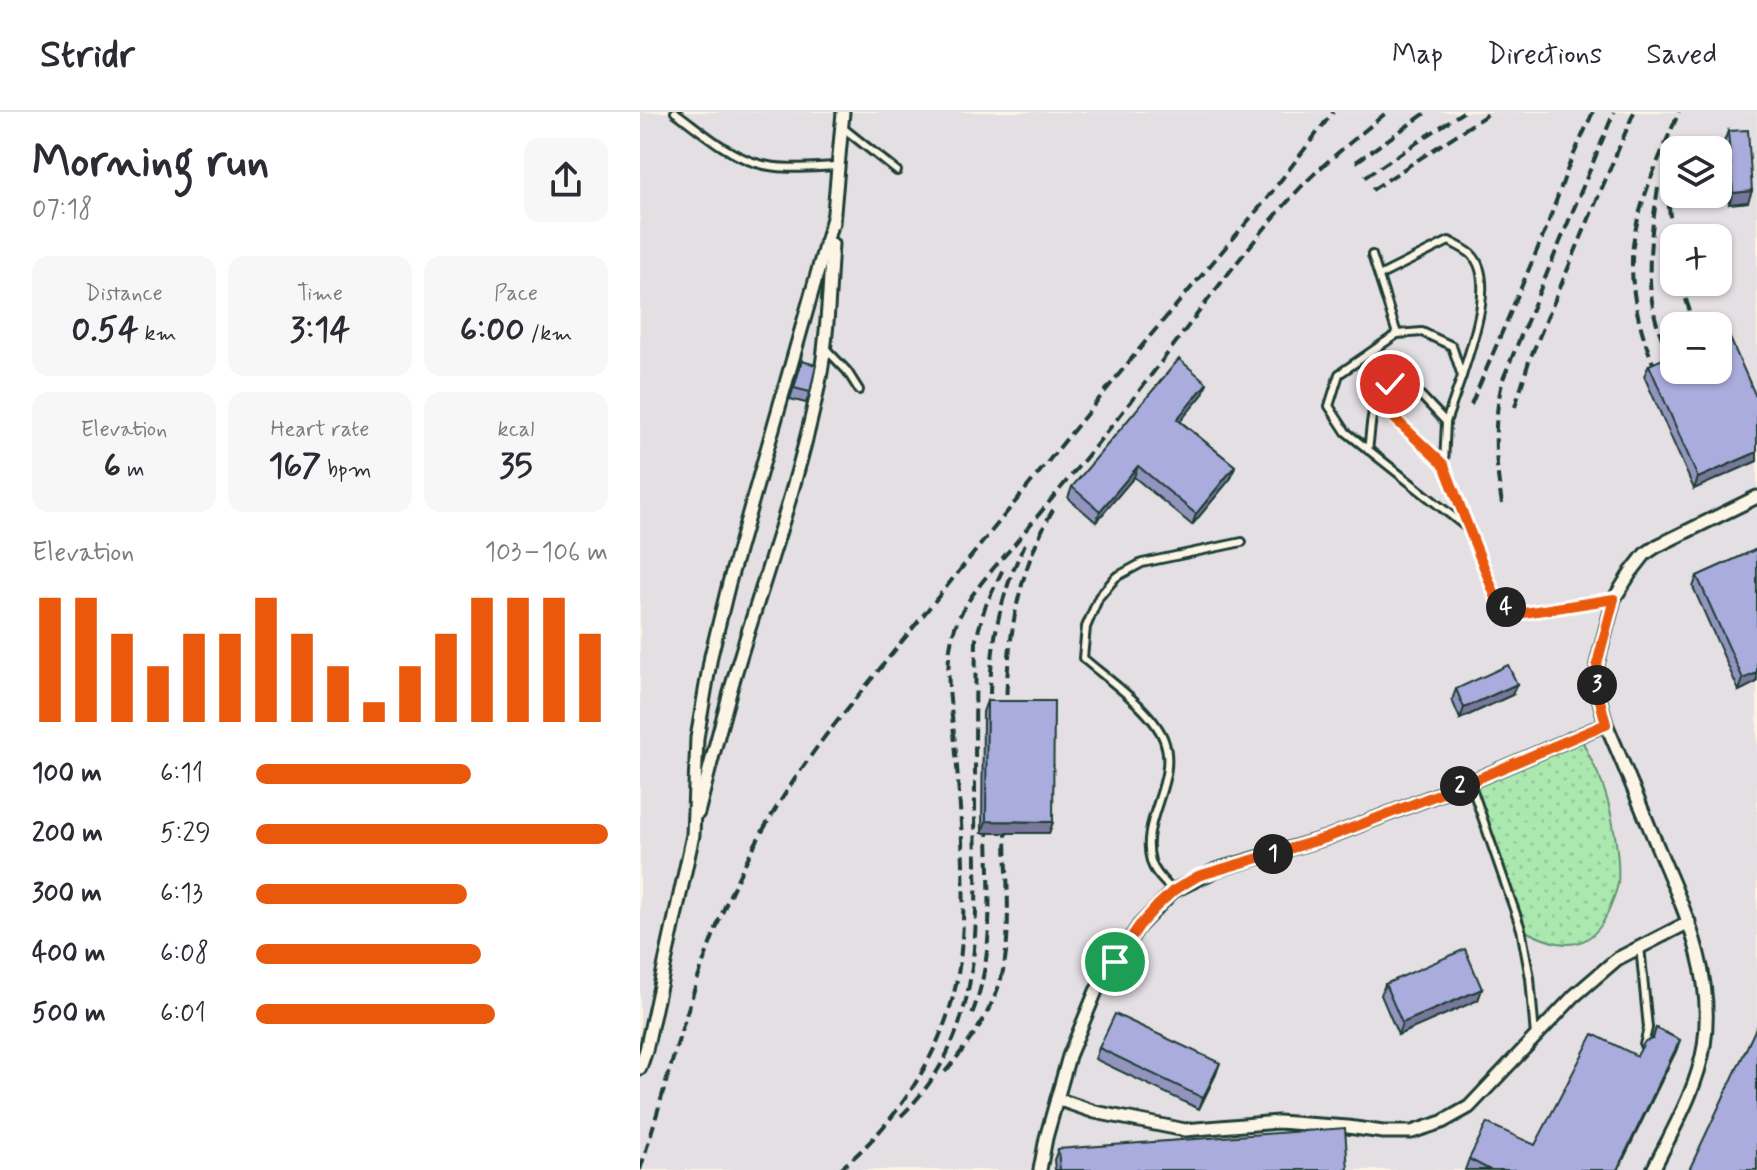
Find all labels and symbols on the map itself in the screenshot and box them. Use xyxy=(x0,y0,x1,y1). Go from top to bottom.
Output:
pin xyxy=(1356,350,1424,418)
pin: 4 xyxy=(1486,587,1526,627)
pin: 3 xyxy=(1577,665,1617,705)
pin: 2 xyxy=(1440,766,1480,806)
pin: 1 xyxy=(1253,834,1293,874)
pin xyxy=(1081,928,1149,996)

